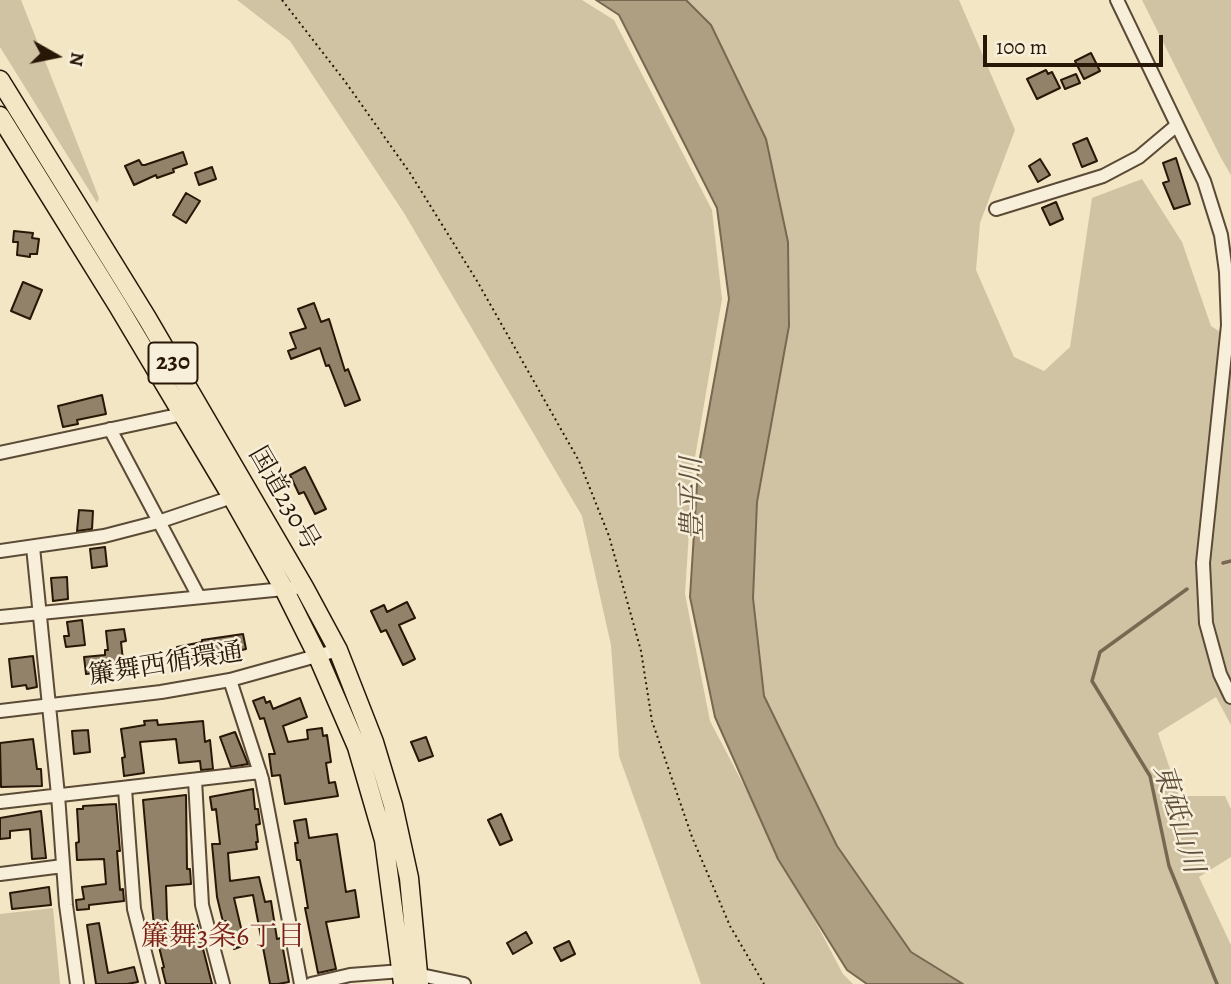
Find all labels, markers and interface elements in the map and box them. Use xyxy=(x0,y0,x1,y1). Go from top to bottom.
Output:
north arrow xyxy=(21,21,91,91)
scale bar xyxy=(986,21,1166,65)
text: 100 m xyxy=(996,33,1047,61)
text: N xyxy=(63,50,91,68)
road number: 230 xyxy=(148,342,198,384)
street label: 国道230号 xyxy=(241,441,325,557)
water label: 豊平川 xyxy=(676,457,712,541)
street label: 簾舞西循環通 xyxy=(87,637,245,693)
water label: 東砥山川 xyxy=(1145,761,1209,877)
district label: 簾舞3条6丁目 xyxy=(141,921,305,955)

